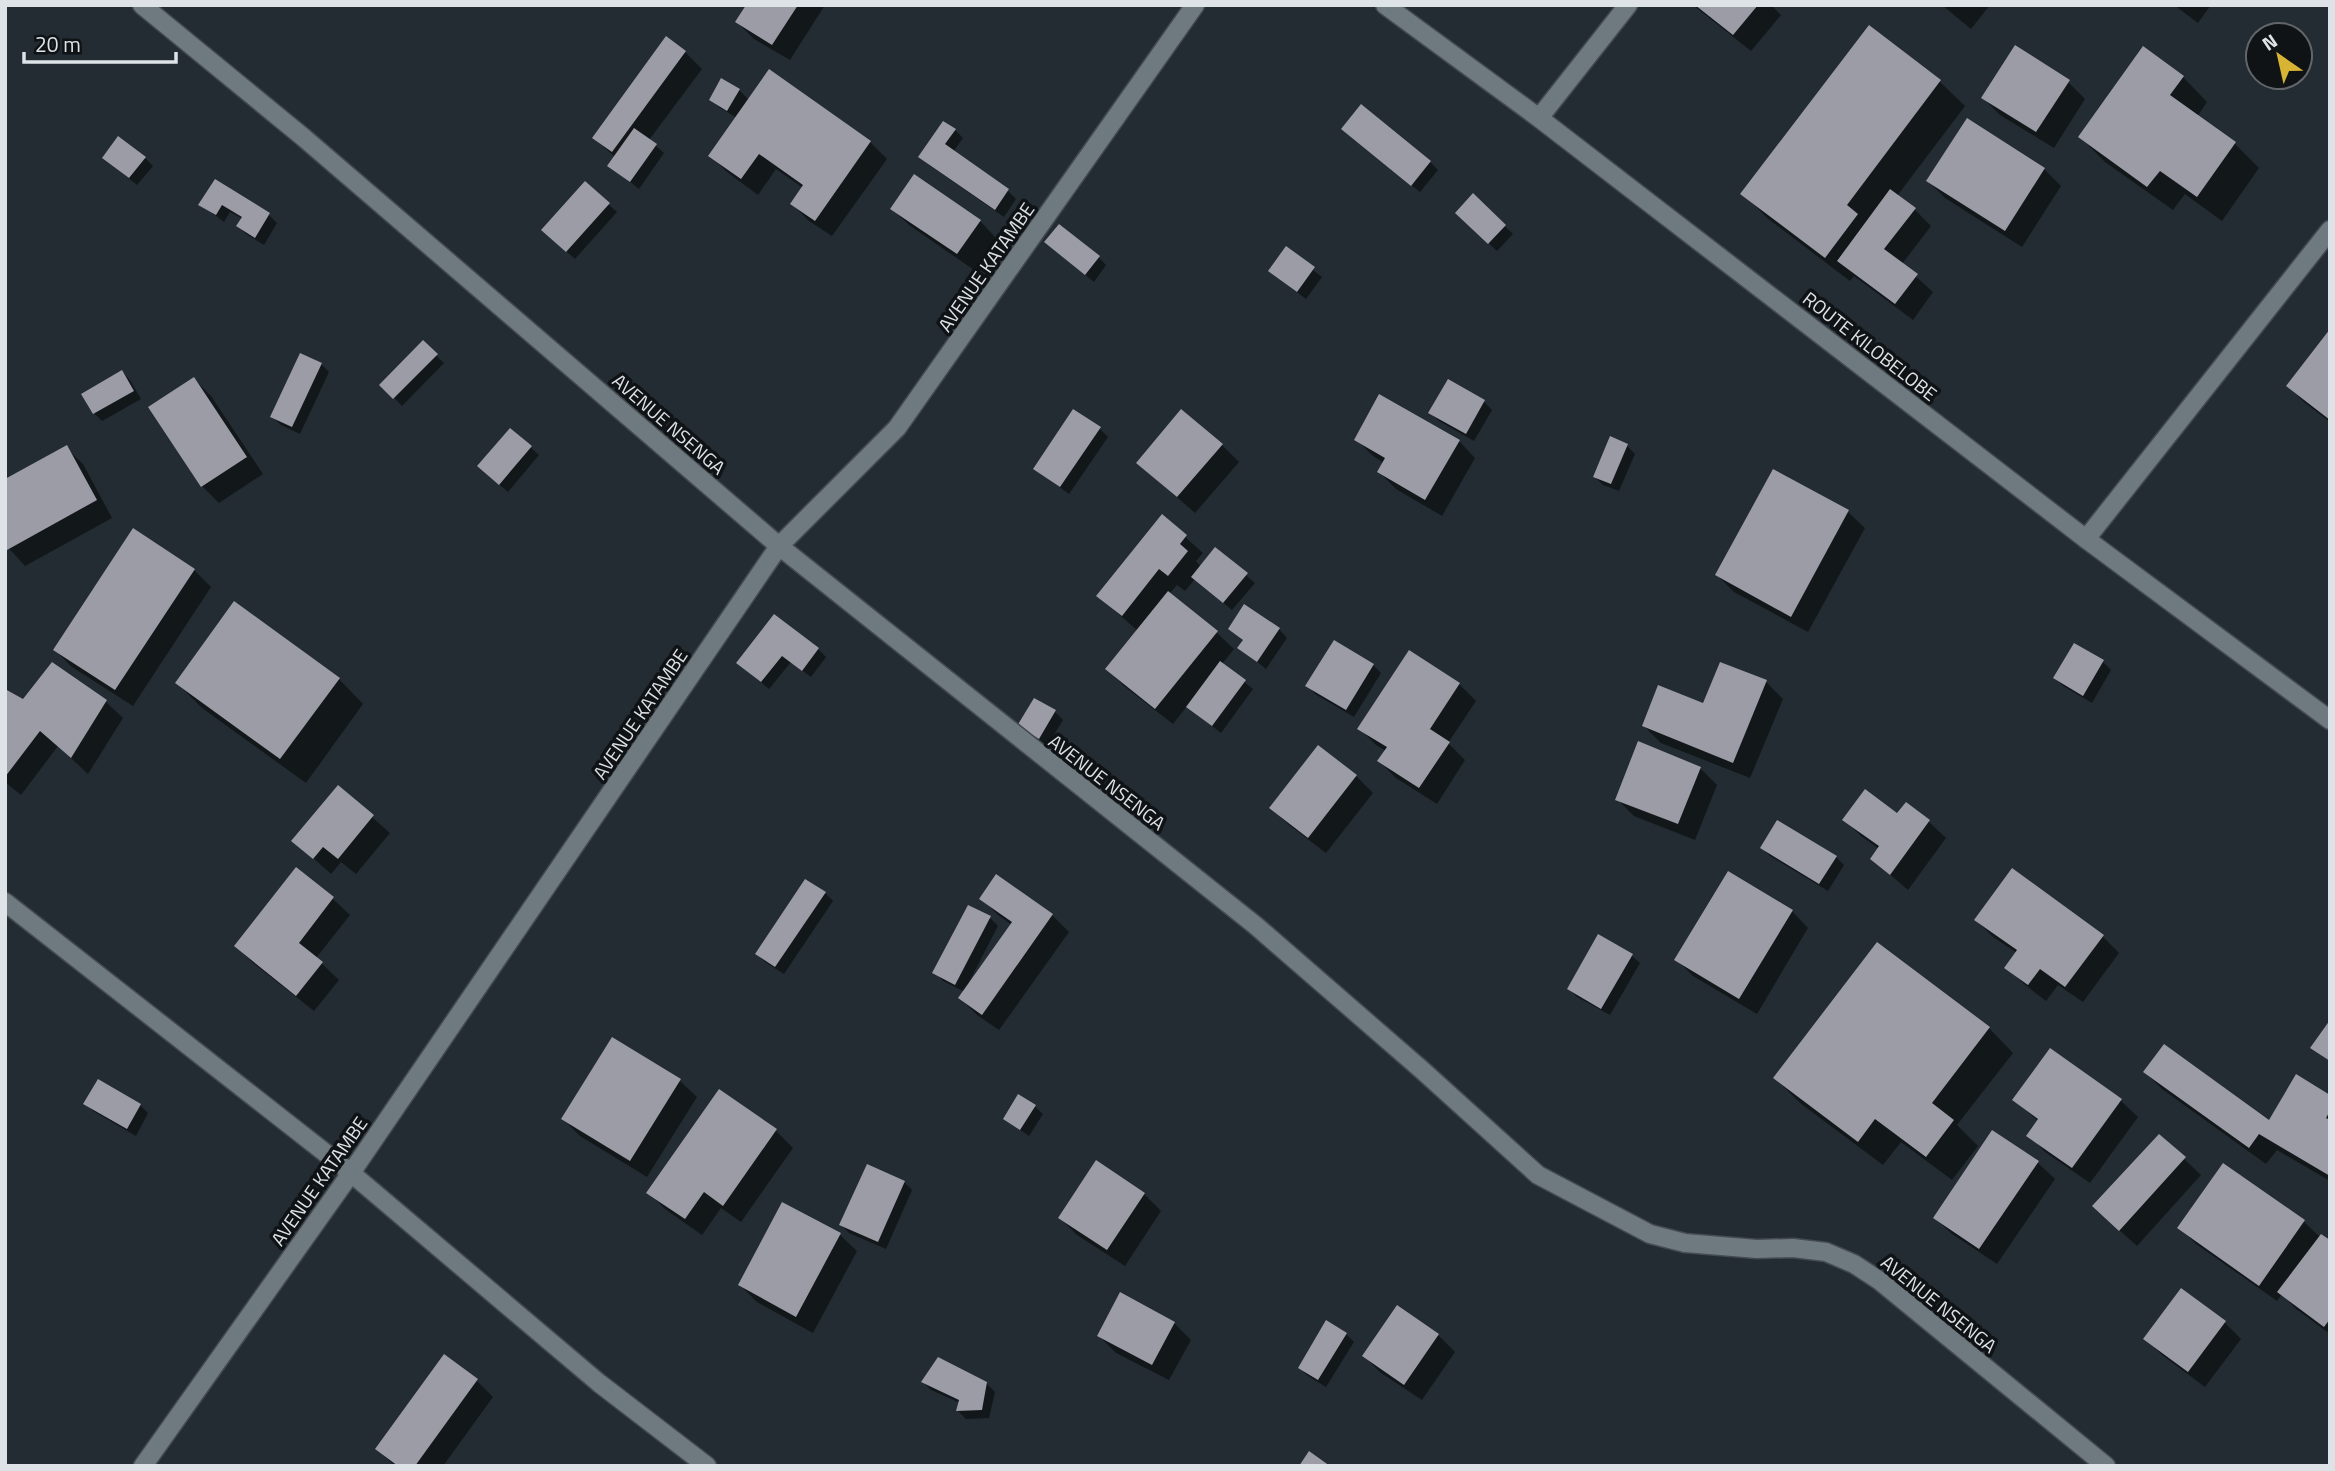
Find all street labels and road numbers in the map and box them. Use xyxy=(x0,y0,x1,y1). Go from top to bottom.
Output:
street label: AVENUE KATAMBE xyxy=(930,196,1041,337)
street label: ROUTE KILOBELOBE xyxy=(1797,284,1944,407)
street label: AVENUE NSENGA xyxy=(606,366,732,481)
street label: AVENUE KATAMBE xyxy=(585,643,694,785)
street label: AVENUE NSENGA xyxy=(1043,727,1172,837)
street label: AVENUE KATAMBE xyxy=(263,1110,374,1251)
street label: AVENUE NSENGA xyxy=(1875,1248,2003,1359)

